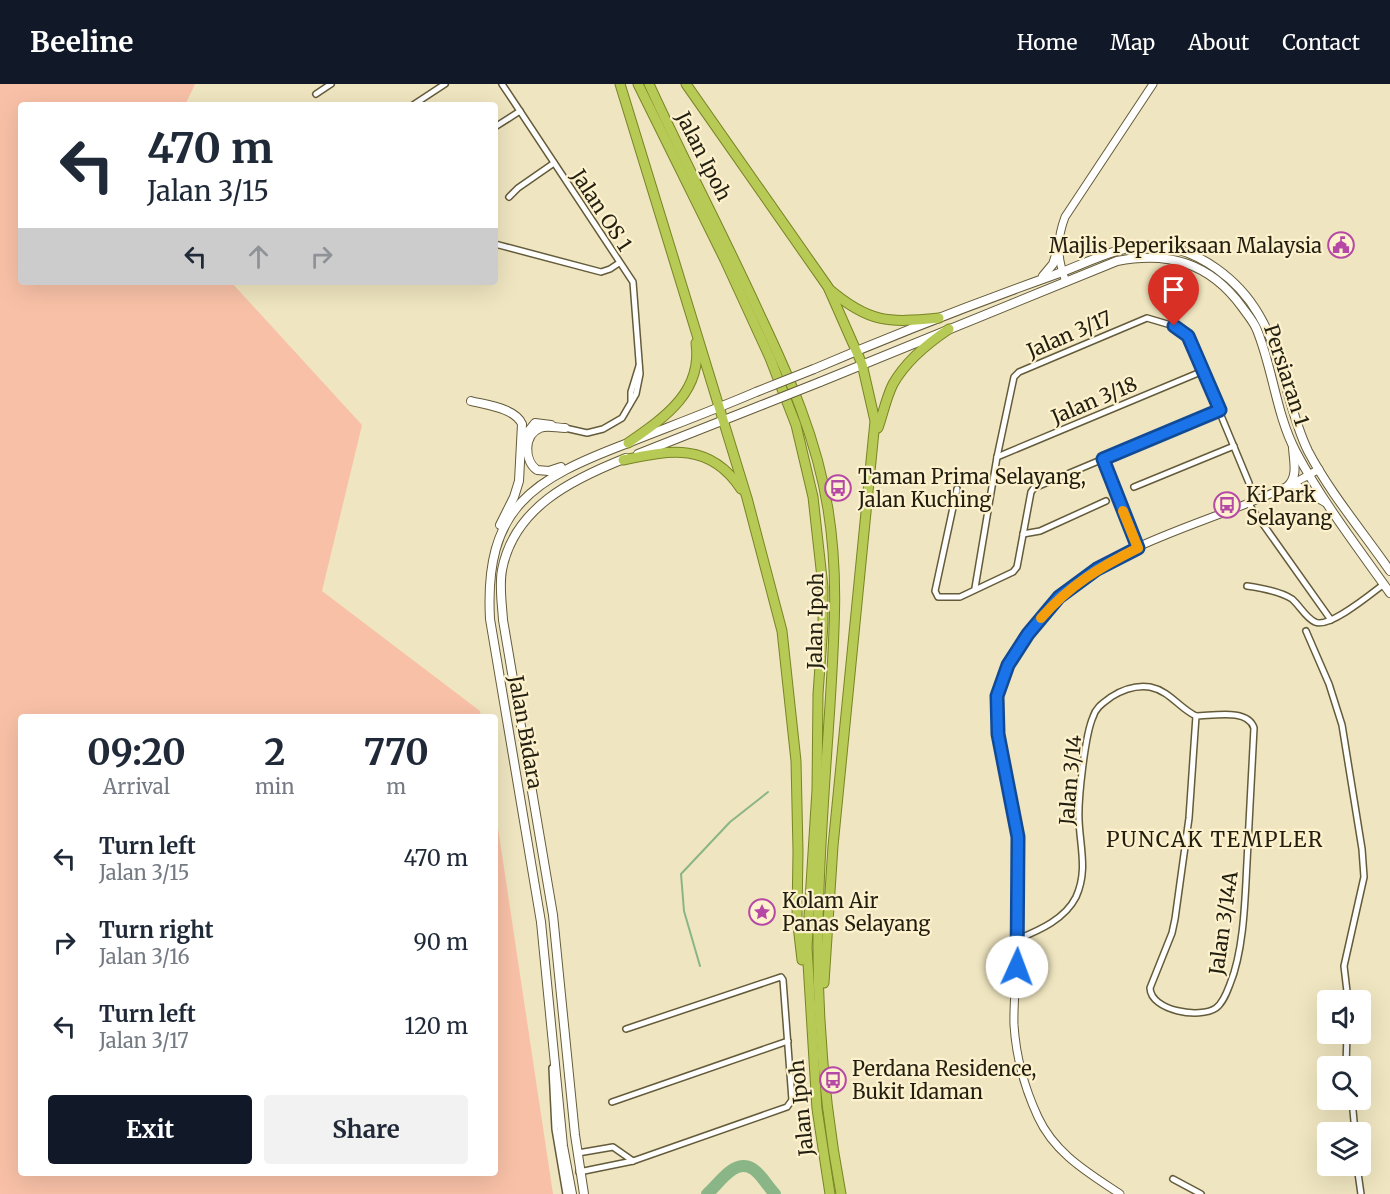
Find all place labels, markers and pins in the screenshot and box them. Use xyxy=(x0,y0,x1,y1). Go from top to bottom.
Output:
public building icon: Majlis Peperiksaan Malaysia xyxy=(1326,230,1356,260)
place label: Majlis Peperiksaan Malaysia xyxy=(1049,233,1322,258)
pin xyxy=(1148,264,1199,326)
place label: Taman Prima Selayang, Jalan Kuching xyxy=(857,464,1086,512)
bus stop icon: Taman Prima Selayang, Jalan Kuching xyxy=(823,473,853,503)
place label: Ki Park Selayang xyxy=(1246,482,1332,530)
bus stop icon: Ki Park Selayang xyxy=(1212,490,1242,520)
place label: Kolam Air Panas Selayang xyxy=(782,888,930,936)
place icon: Kolam Air Panas Selayang xyxy=(747,897,777,927)
place label: Perdana Residence, Bukit Idaman xyxy=(852,1056,1036,1104)
bus stop icon: Perdana Residence, Bukit Idaman xyxy=(818,1065,848,1095)

